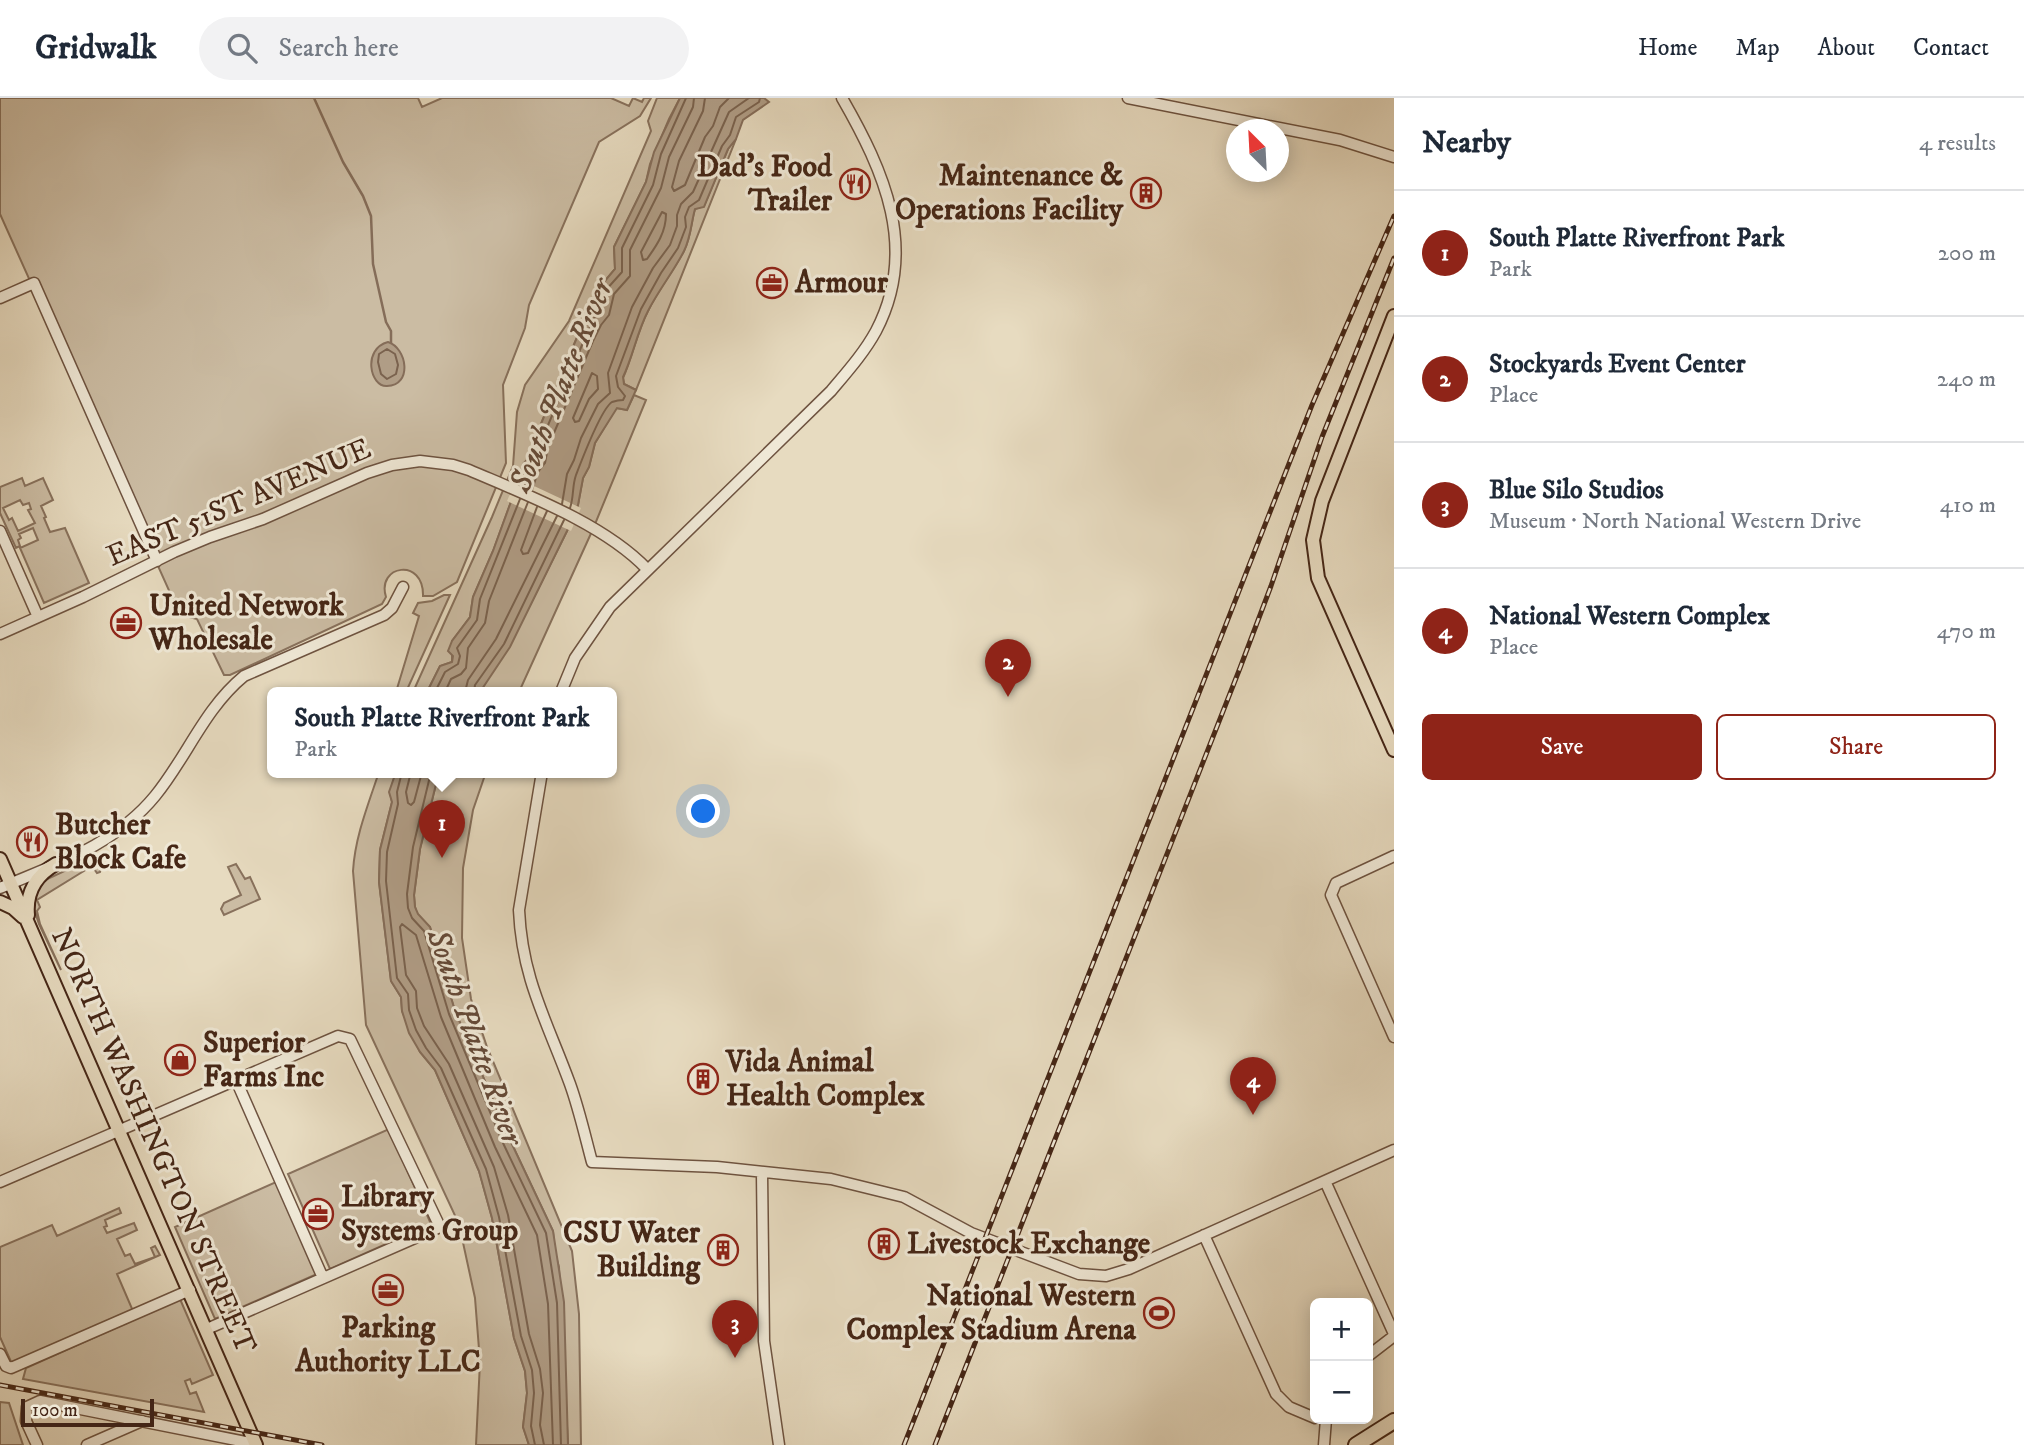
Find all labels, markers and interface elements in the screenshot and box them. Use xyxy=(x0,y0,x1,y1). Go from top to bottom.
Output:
search box xyxy=(199,17,689,80)
text: Gridwalk xyxy=(35,28,157,69)
icon: search xyxy=(223,29,261,67)
text: Search here xyxy=(279,32,399,65)
text: Home xyxy=(1638,33,1697,63)
text: Map xyxy=(1735,33,1780,63)
text: About xyxy=(1818,33,1875,63)
text: Contact xyxy=(1913,33,1989,63)
north arrow xyxy=(1226,119,1289,182)
text: Nearby xyxy=(1422,125,1511,162)
text: 4 results xyxy=(1919,129,1996,158)
place label: Dad's Food Trailer xyxy=(697,149,833,220)
place label: Maintenance & Operations Facility xyxy=(895,158,1124,229)
restaurant icon: Dad's Food Trailer xyxy=(838,167,872,201)
building icon: Maintenance & Operations Facility xyxy=(1129,176,1163,210)
text: South Platte Riverfront Park xyxy=(1489,222,1785,255)
text: 1 xyxy=(1441,239,1449,268)
text: 200 m xyxy=(1938,239,1996,268)
text: Park xyxy=(1489,255,1532,284)
place label: Armour xyxy=(794,265,889,302)
office icon: Armour xyxy=(755,266,789,300)
water label: South Platte River xyxy=(501,271,624,500)
text: Stockyards Event Center xyxy=(1489,348,1746,381)
text: 2 xyxy=(1439,365,1451,394)
text: 240 m xyxy=(1937,365,1996,394)
text: Place xyxy=(1489,381,1538,410)
street label: EAST 51ST AVENUE xyxy=(101,431,377,575)
text: Blue Silo Studios xyxy=(1489,474,1664,507)
text: 3 xyxy=(1441,491,1449,520)
text: 410 m xyxy=(1940,491,1996,520)
text: Museum · North National Western Drive xyxy=(1489,507,1861,536)
place label: United Network Wholesale xyxy=(148,588,345,659)
text: National Western Complex xyxy=(1489,600,1770,633)
office icon: United Network Wholesale xyxy=(109,606,143,640)
text: 4 xyxy=(1438,617,1452,646)
text: 470 m xyxy=(1937,617,1996,646)
text: Place xyxy=(1489,633,1538,662)
pin: 2 xyxy=(985,639,1031,697)
popup xyxy=(267,687,617,778)
text: South Platte Riverfront Park xyxy=(294,702,590,735)
button: Save xyxy=(1422,714,1702,780)
button: Share xyxy=(1716,714,1996,780)
text: Park xyxy=(294,735,337,764)
your location xyxy=(686,794,720,828)
pin: 1 xyxy=(419,800,465,858)
place label: Butcher Block Cafe xyxy=(55,807,187,878)
restaurant icon: Butcher Block Cafe xyxy=(15,825,49,859)
street label: NORTH WASHINGTON STREET xyxy=(42,922,264,1360)
water label: South Platte River xyxy=(416,923,532,1153)
place label: Superior Farms Inc xyxy=(203,1025,324,1096)
shop icon: Superior Farms Inc xyxy=(163,1043,197,1077)
place label: Vida Animal Health Complex xyxy=(725,1044,925,1115)
pin: 4 xyxy=(1230,1057,1276,1115)
building icon: Vida Animal Health Complex xyxy=(686,1062,720,1096)
place label: Library Systems Group xyxy=(341,1179,518,1250)
office icon: Library Systems Group xyxy=(301,1197,335,1231)
place label: CSU Water Building xyxy=(563,1215,701,1286)
place label: Livestock Exchange xyxy=(907,1226,1151,1263)
building icon: Livestock Exchange xyxy=(867,1227,901,1261)
building icon: CSU Water Building xyxy=(706,1233,740,1267)
office icon: Parking Authority LLC xyxy=(371,1273,405,1307)
place label: National Western Complex Stadium Arena xyxy=(846,1278,1137,1349)
sports icon: National Western Complex Stadium Arena xyxy=(1142,1296,1176,1330)
map controls xyxy=(1310,1298,1373,1424)
button: + xyxy=(1310,1298,1373,1361)
pin: 3 xyxy=(712,1300,758,1358)
place label: Parking Authority LLC xyxy=(294,1310,481,1381)
button: − xyxy=(1310,1361,1373,1424)
scale bar xyxy=(21,1396,154,1428)
text: 100 m xyxy=(32,1399,78,1422)

